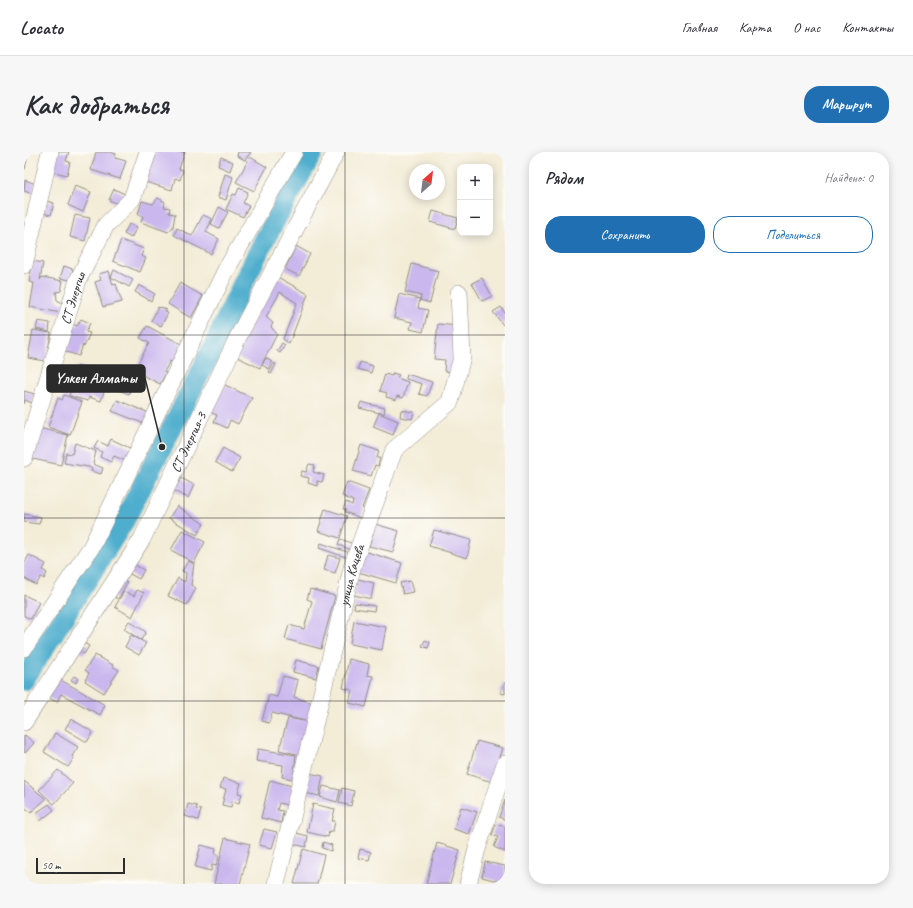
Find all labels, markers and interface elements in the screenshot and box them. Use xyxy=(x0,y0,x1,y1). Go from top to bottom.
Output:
text: Locato xyxy=(20,16,63,40)
text: Главная xyxy=(682,19,717,36)
text: Карта xyxy=(739,19,771,36)
text: О нас xyxy=(793,19,820,36)
text: Контакты xyxy=(842,19,893,36)
button: Маршрут xyxy=(804,86,889,123)
text: Как добраться xyxy=(24,87,169,122)
north arrow xyxy=(409,164,445,200)
map controls xyxy=(457,164,493,236)
button: + xyxy=(457,164,493,200)
text: Рядом xyxy=(545,168,583,189)
text: Найдено: 0 xyxy=(825,170,873,186)
button: − xyxy=(457,200,493,236)
button: Сохранить xyxy=(545,216,705,253)
button: Поделиться xyxy=(713,216,873,253)
street label: СТ Энергия xyxy=(57,268,90,326)
callout: Үлкен Алматы xyxy=(47,365,145,392)
text: Үлкен Алматы xyxy=(55,369,138,388)
street label: СТ Энергия-3 xyxy=(167,408,210,475)
street label: улица Кацева xyxy=(335,541,368,608)
scale bar xyxy=(36,856,125,875)
text: 50 m xyxy=(42,858,61,872)

